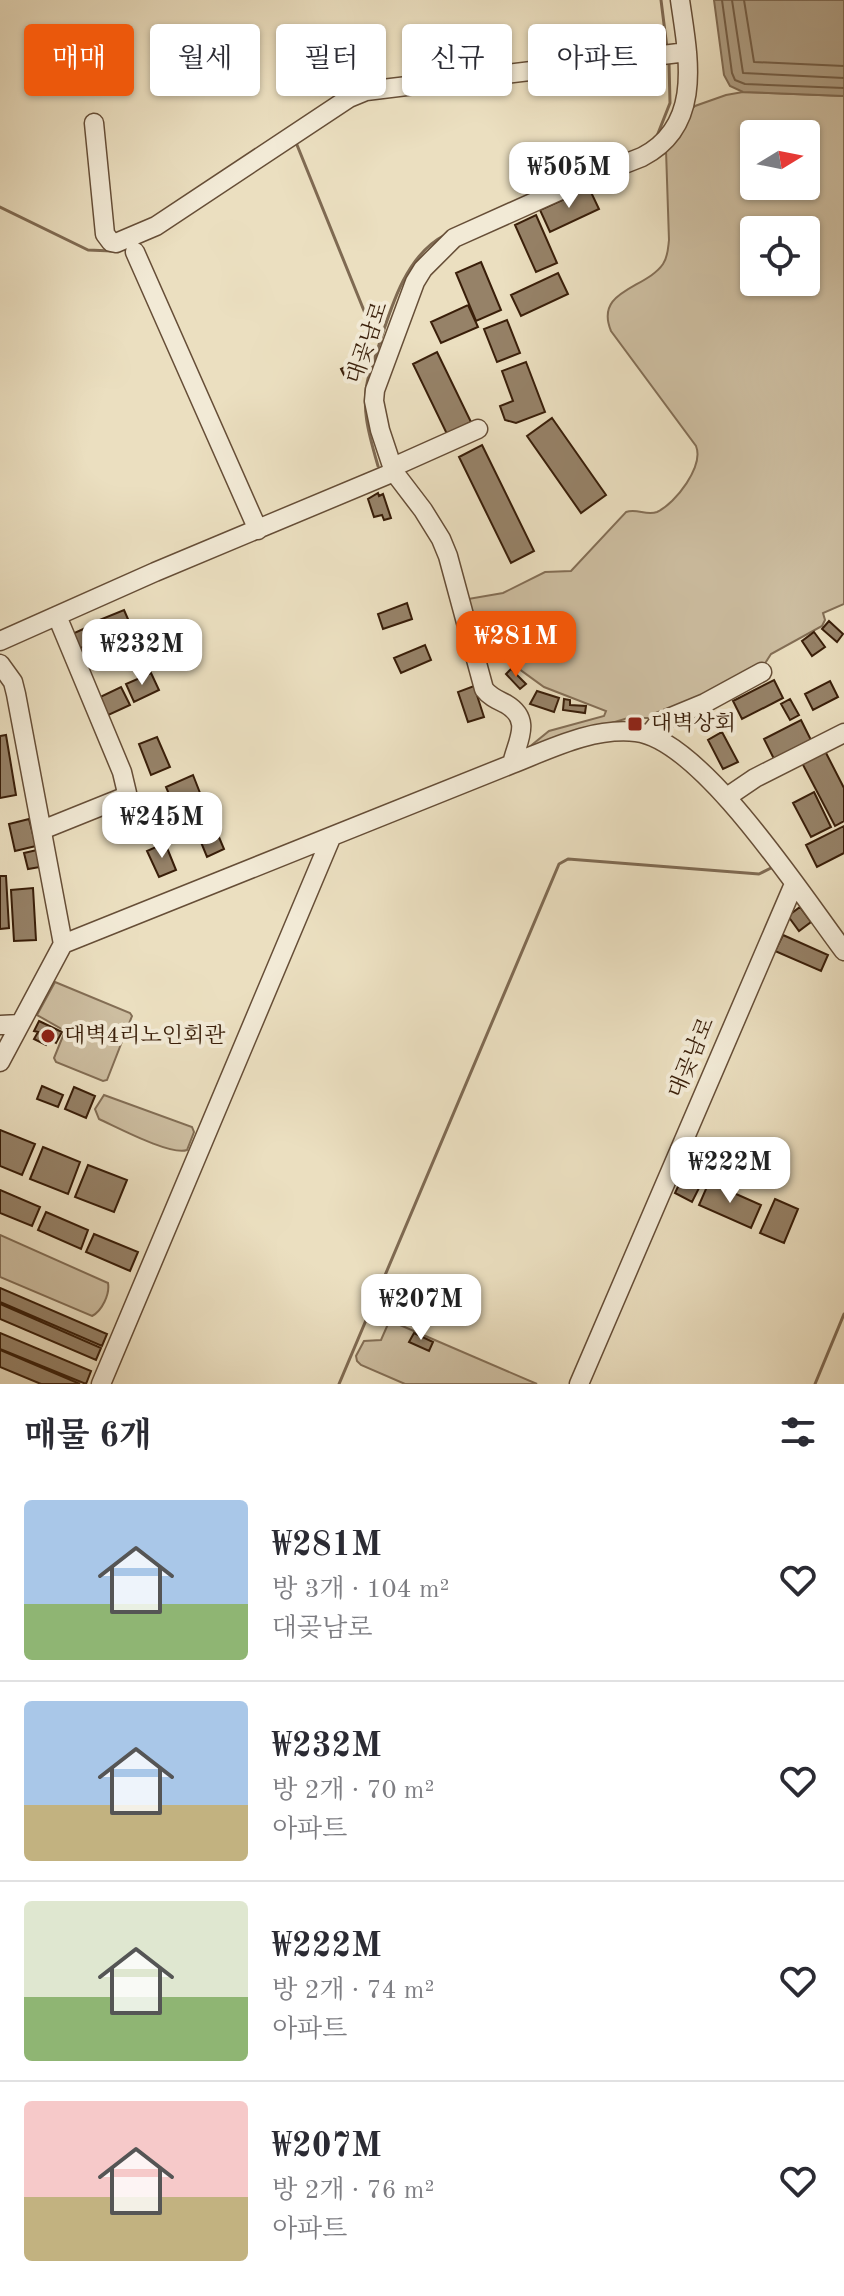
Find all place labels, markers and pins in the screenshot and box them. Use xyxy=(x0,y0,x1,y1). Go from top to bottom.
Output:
pin: ₩505M xyxy=(513,142,625,210)
pin: ₩281M xyxy=(460,611,572,679)
pin: ₩232M xyxy=(86,619,198,687)
place label: 대벽상회 xyxy=(651,712,736,735)
marker: 대벽상회 xyxy=(626,715,644,733)
pin: ₩245M xyxy=(106,792,218,860)
place label: 대벽4리노인회관 xyxy=(64,1024,226,1047)
marker: 대벽4리노인회관 xyxy=(39,1027,57,1045)
pin: ₩222M xyxy=(674,1137,786,1205)
pin: ₩207M xyxy=(365,1274,477,1342)

